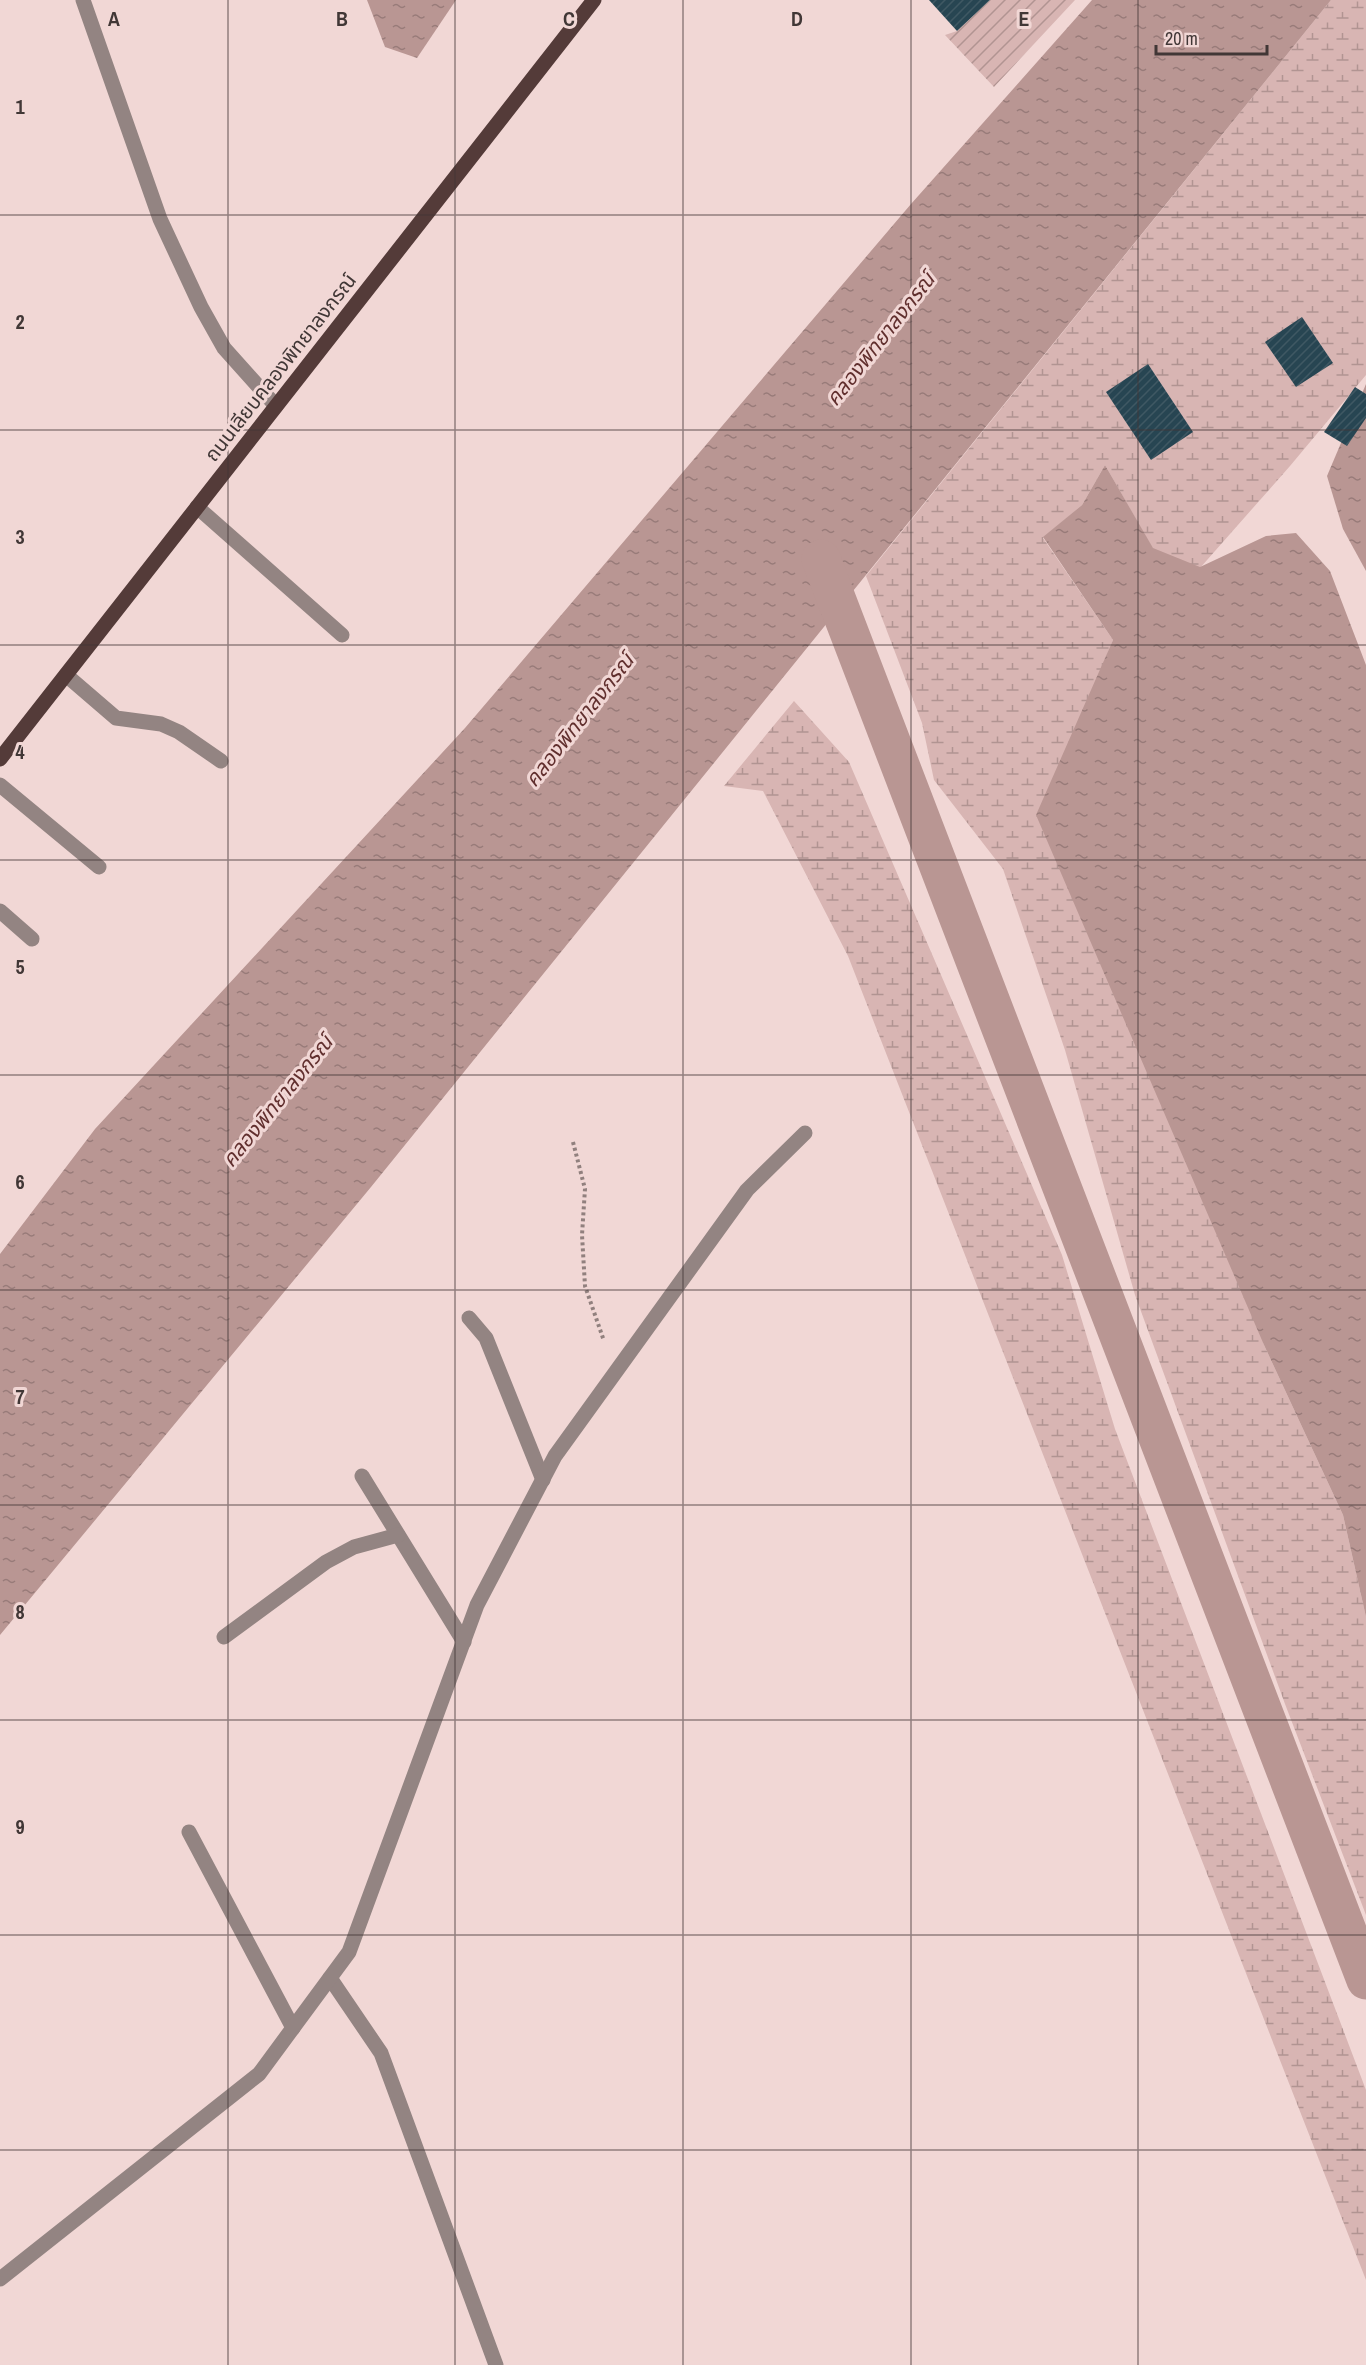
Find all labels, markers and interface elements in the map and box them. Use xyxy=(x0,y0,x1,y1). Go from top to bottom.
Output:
text: A xyxy=(108,5,120,32)
text: B xyxy=(336,5,348,32)
text: C xyxy=(563,5,575,32)
text: D xyxy=(791,5,803,32)
text: E xyxy=(1019,5,1030,32)
scale bar xyxy=(1156,18,1267,56)
text: 20 m xyxy=(1165,26,1198,51)
text: 1 xyxy=(15,93,25,120)
water label: คลองพิทยาลงกรณ์ xyxy=(819,263,944,412)
street label: ถนนเลียบคลองพิทยาลงกรณ์ xyxy=(198,267,362,467)
text: 2 xyxy=(15,308,25,335)
text: 3 xyxy=(15,523,25,550)
water label: คลองพิทยาลงกรณ์ xyxy=(518,644,643,793)
text: 4 xyxy=(15,738,25,765)
text: 5 xyxy=(15,953,25,980)
water label: คลองพิทยาลงกรณ์ xyxy=(215,1026,342,1173)
text: 6 xyxy=(15,1168,25,1195)
text: 7 xyxy=(15,1383,25,1410)
text: 8 xyxy=(15,1598,25,1625)
text: 9 xyxy=(15,1813,25,1840)

